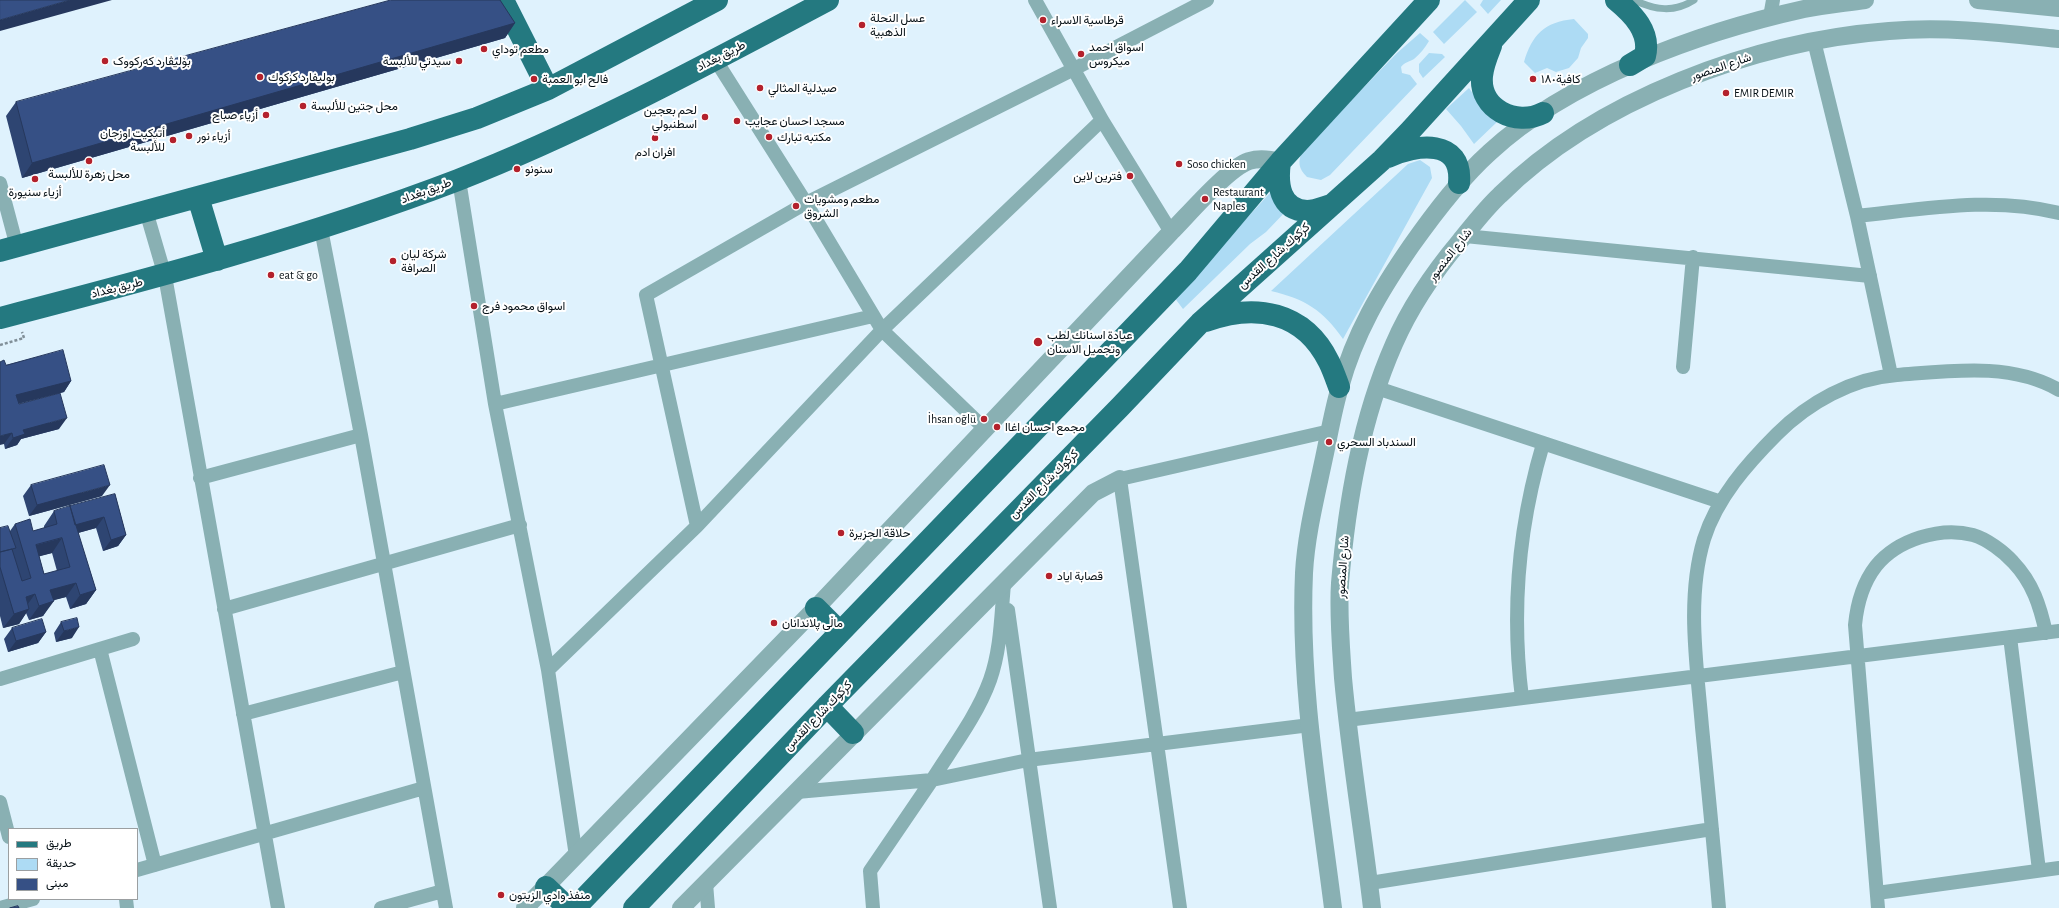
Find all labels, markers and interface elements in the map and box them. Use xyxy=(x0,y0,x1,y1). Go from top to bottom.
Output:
place label: عسل النحلة الذهبية xyxy=(870,11,925,39)
place label: قرطاسية الاسراء xyxy=(1051,13,1124,27)
marker: قرطاسية الاسراء xyxy=(1038,15,1048,25)
marker: عسل النحلة الذهبية xyxy=(857,20,867,30)
street label: طريق بغداد xyxy=(694,38,748,74)
place label: اسواق احمد ميكروس xyxy=(1089,40,1144,68)
place label: مطعم توداي xyxy=(492,42,549,56)
marker: مطعم توداي xyxy=(479,44,489,54)
marker: اسواق احمد ميكروس xyxy=(1076,49,1086,59)
street label: شارع المنصور xyxy=(1689,50,1753,84)
place label: بۆلیڤارد کەرکووک xyxy=(113,54,191,68)
place label: سيدتي للألبسة xyxy=(383,54,451,68)
marker: بۆلیڤارد کەرکووک xyxy=(100,56,110,66)
marker: سيدتي للألبسة xyxy=(454,56,464,66)
place label: بوليفارد كركوك xyxy=(268,70,335,84)
marker: بوليفارد كركوك xyxy=(255,72,265,82)
place label: فالح ابو العمبة xyxy=(542,72,608,86)
place label: كافية١٨٠ xyxy=(1541,72,1581,86)
marker: فالح ابو العمبة xyxy=(529,74,539,84)
marker: كافية١٨٠ xyxy=(1528,74,1538,84)
place label: صيدلية المثالي xyxy=(768,81,837,95)
marker: صيدلية المثالي xyxy=(755,83,765,93)
place label: EMIR DEMIR xyxy=(1734,86,1794,100)
marker: EMIR DEMIR xyxy=(1721,88,1731,98)
place label: محل جتين للألبسة xyxy=(311,99,398,113)
marker: محل جتين للألبسة xyxy=(298,101,308,111)
place label: لحم بعجين اسطنبولي xyxy=(644,103,697,131)
place label: أزياء صباح xyxy=(212,108,258,122)
marker: أزياء صباح xyxy=(261,110,271,120)
marker: لحم بعجين اسطنبولي xyxy=(700,112,710,122)
place label: مسجد احسان عجايب xyxy=(745,114,845,128)
marker: مسجد احسان عجايب xyxy=(732,116,742,126)
place label: أتيكيت اوزجان للألبسة xyxy=(100,126,165,154)
place label: أزياء نور xyxy=(197,129,230,143)
place label: مكتبه تبارك xyxy=(777,130,831,144)
marker: أزياء نور xyxy=(184,131,194,141)
marker: مكتبه تبارك xyxy=(764,132,774,142)
marker: افران ادم xyxy=(650,133,660,143)
marker: أتيكيت اوزجان للألبسة xyxy=(168,135,178,145)
place label: افران ادم xyxy=(635,145,675,159)
marker: محل زهرة للألبسة xyxy=(84,156,94,166)
place label: Soso chicken xyxy=(1187,157,1246,171)
marker: Soso chicken xyxy=(1174,159,1184,169)
place label: سنونو xyxy=(525,162,553,176)
marker: سنونو xyxy=(512,164,522,174)
place label: محل زهرة للألبسة xyxy=(48,167,130,181)
place label: فترين لاين xyxy=(1073,169,1122,183)
marker: فترين لاين xyxy=(1125,171,1135,181)
marker: أزياء سنيورة xyxy=(30,174,40,184)
street label: طريق بغداد xyxy=(399,175,453,207)
place label: أزياء سنيورة xyxy=(8,185,62,199)
place label: Restaurant Naples xyxy=(1213,185,1264,213)
place label: مطعم ومشويات الشروق xyxy=(804,192,880,220)
marker: Restaurant Naples xyxy=(1200,194,1210,204)
marker: مطعم ومشويات الشروق xyxy=(791,201,801,211)
street label: كركوك,شارع القدس xyxy=(1235,220,1313,292)
street label: شارع المنصور xyxy=(1425,226,1475,284)
place label: شركة ليان الصرافة xyxy=(401,247,447,275)
marker: شركة ليان الصرافة xyxy=(388,256,398,266)
place label: eat & go xyxy=(279,268,318,282)
marker: eat & go xyxy=(266,270,276,280)
street label: طريق بغداد xyxy=(90,275,144,301)
place label: اسواق محمود فرج xyxy=(482,299,565,313)
marker: اسواق محمود فرج xyxy=(469,301,479,311)
place label: عيادة اسنانك لطب وتجميل الاسنان xyxy=(1047,328,1133,356)
marker: عيادة اسنانك لطب وتجميل الاسنان xyxy=(1032,336,1044,348)
place label: İhsan oğlü xyxy=(928,412,976,426)
marker: İhsan oğlü xyxy=(979,414,989,424)
place label: مجمع احسان اغاا xyxy=(1005,420,1085,434)
marker: مجمع احسان اغاا xyxy=(992,422,1002,432)
place label: السندباد السحري xyxy=(1337,435,1416,449)
marker: السندباد السحري xyxy=(1324,437,1334,447)
street label: كركوك,شارع القدس xyxy=(1006,446,1082,522)
place label: حلاقة الجزيرة xyxy=(849,526,910,540)
marker: حلاقة الجزيرة xyxy=(836,528,846,538)
street label: شارع المنصور xyxy=(1334,535,1352,599)
place label: قصابة اياد xyxy=(1057,569,1103,583)
marker: قصابة اياد xyxy=(1044,571,1054,581)
place label: ماڵی پلاندانان xyxy=(782,616,843,630)
marker: ماڵی پلاندانان xyxy=(769,618,779,628)
street label: كركوك,شارع القدس xyxy=(781,678,855,754)
legend xyxy=(8,828,138,900)
text: طريق xyxy=(46,837,71,849)
text: حديقة xyxy=(46,857,76,869)
text: مبنى xyxy=(46,877,68,889)
place label: منفذ وادي الزيتون xyxy=(509,888,590,902)
marker: منفذ وادي الزيتون xyxy=(496,890,506,900)

